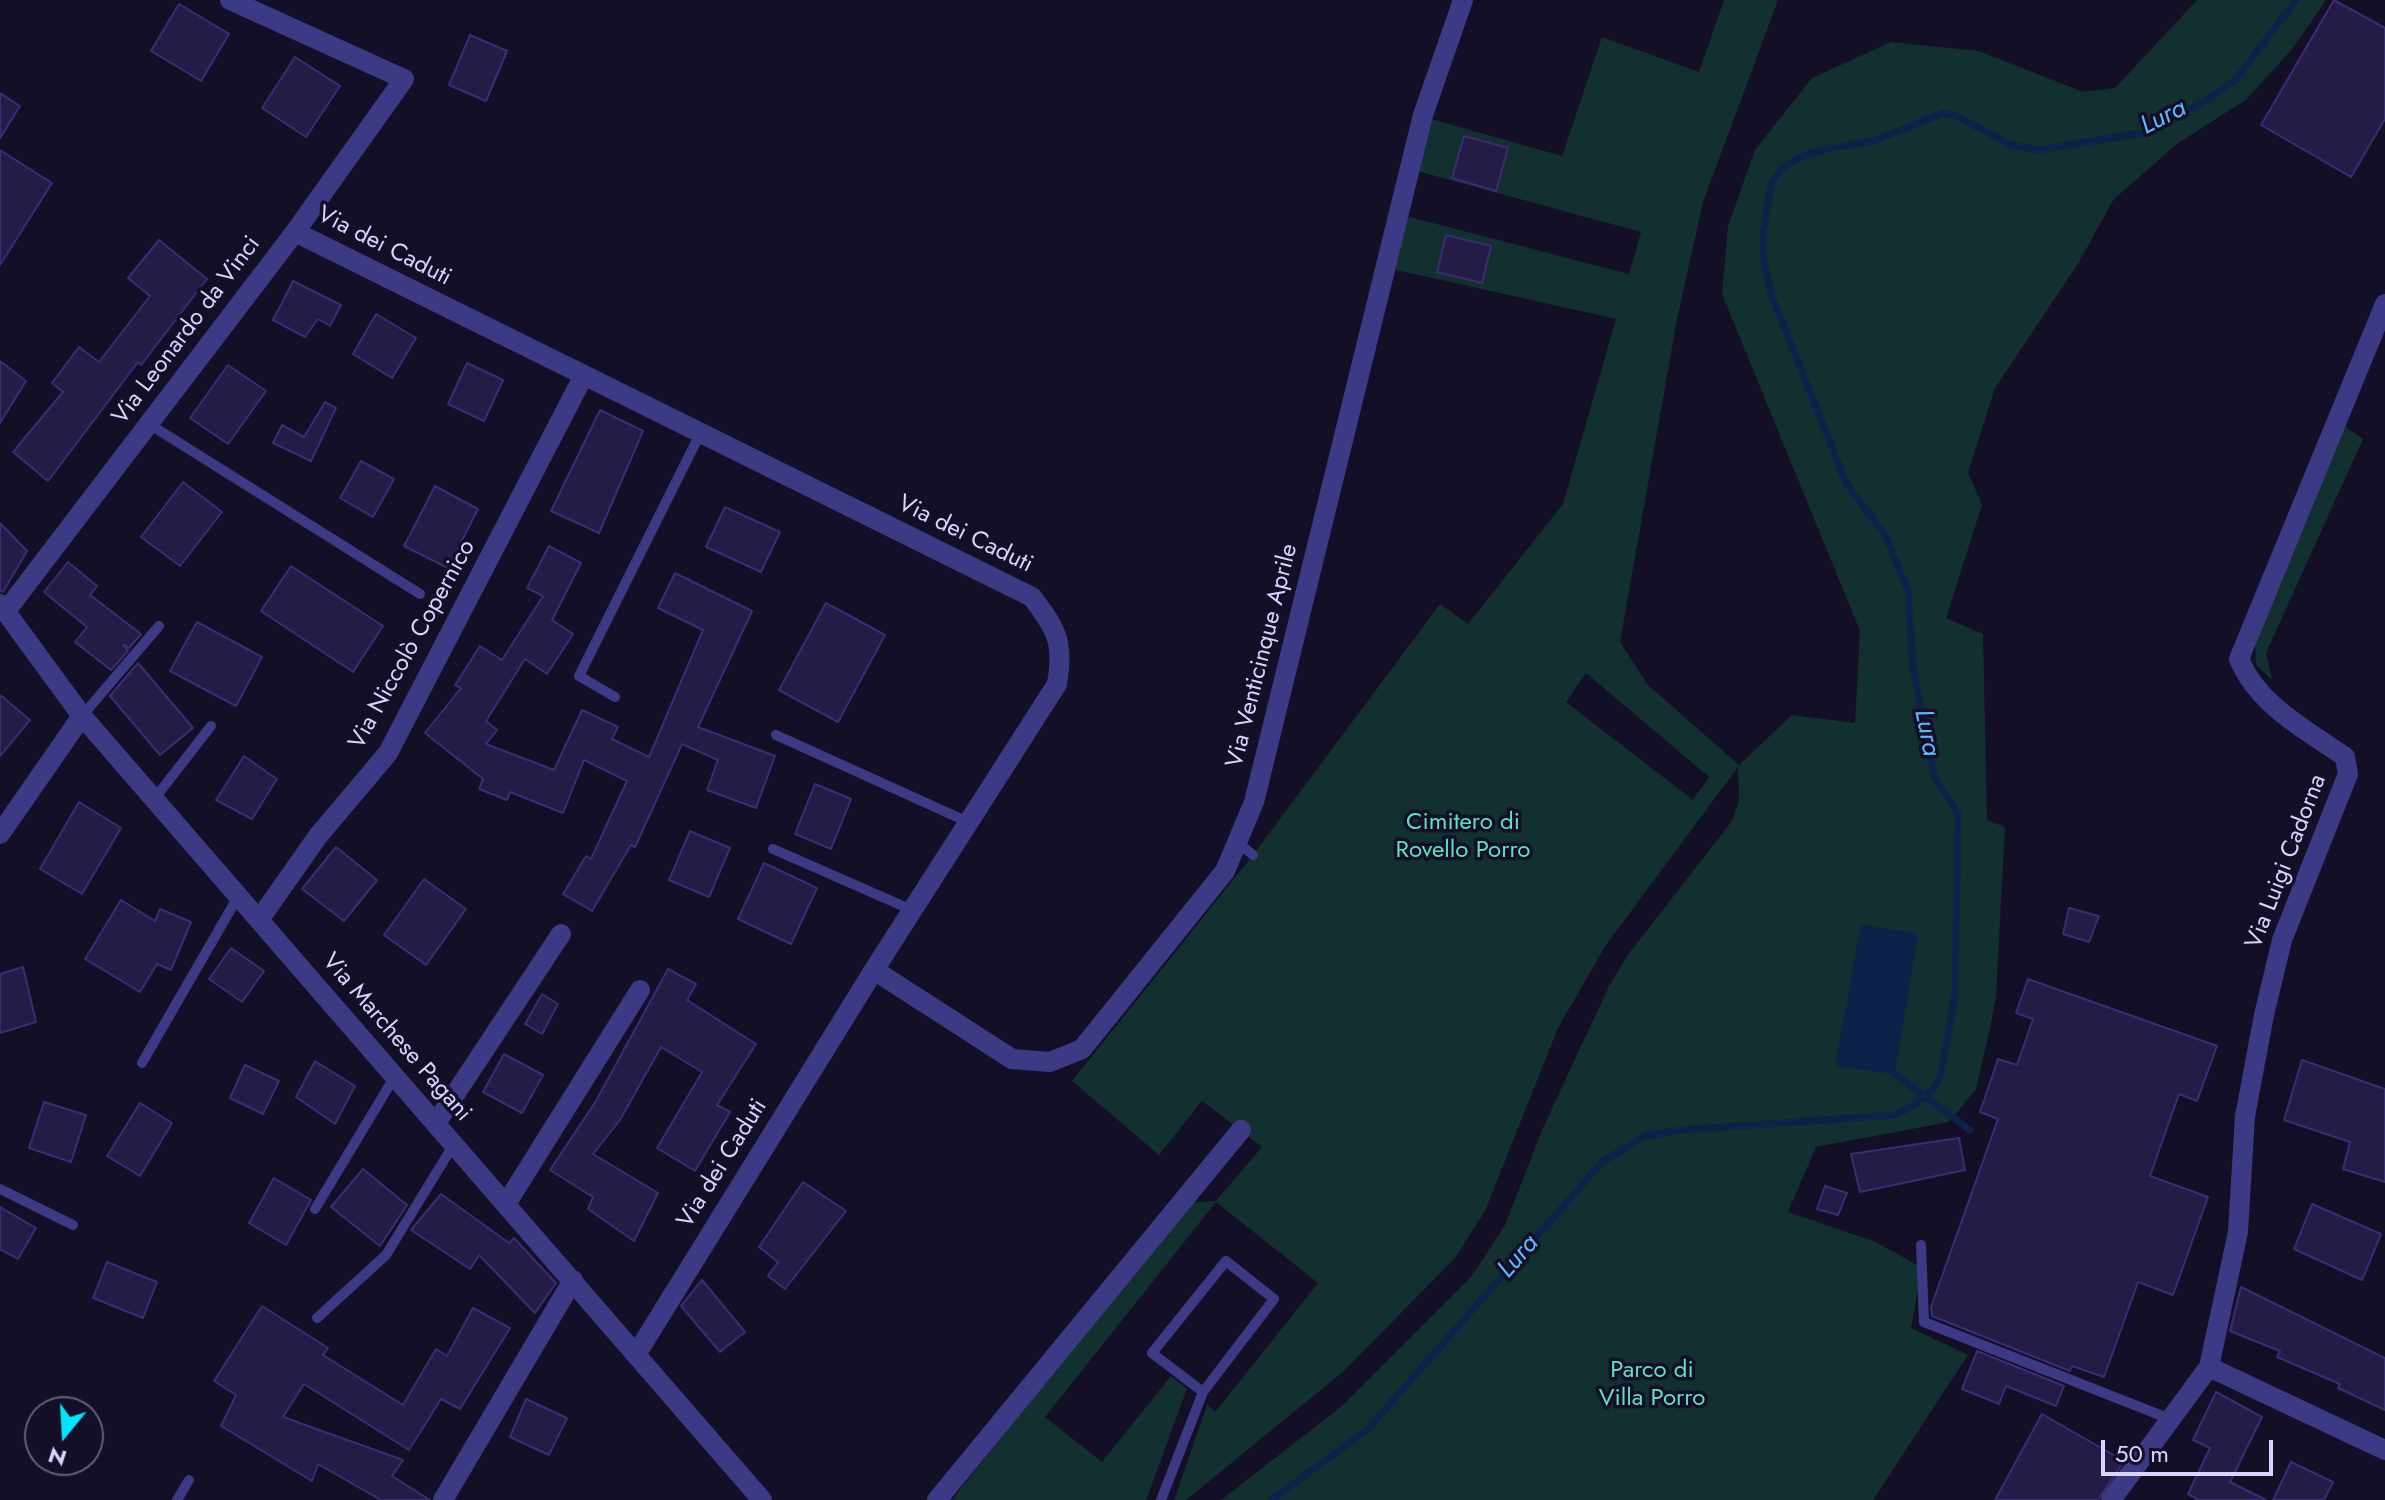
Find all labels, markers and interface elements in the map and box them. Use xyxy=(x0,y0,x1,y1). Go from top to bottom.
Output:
water label: Lura xyxy=(2136,93,2192,143)
street label: Via dei Caduti xyxy=(312,201,456,293)
street label: Via Leonardo da Vinci xyxy=(107,231,267,431)
street label: Via dei Caduti xyxy=(893,490,1037,580)
street label: Via Niccolò Copernico xyxy=(343,535,483,755)
street label: Via Venticinque Aprile xyxy=(1221,541,1305,771)
water label: Lura xyxy=(1906,707,1946,759)
street label: Via Luigi Cadorna xyxy=(2241,771,2333,953)
park label: Cimitero di Rovello Porro xyxy=(1396,809,1530,865)
street label: Via Marchese Pagani xyxy=(315,948,477,1128)
street label: Via dei Caduti xyxy=(672,1094,774,1234)
water label: Lura xyxy=(1492,1229,1546,1285)
park label: Parco di Villa Porro xyxy=(1599,1357,1705,1413)
north arrow xyxy=(24,1396,104,1476)
scale bar xyxy=(2105,1424,2277,1474)
text: 50 m xyxy=(2115,1436,2169,1471)
text: N xyxy=(44,1439,70,1475)

